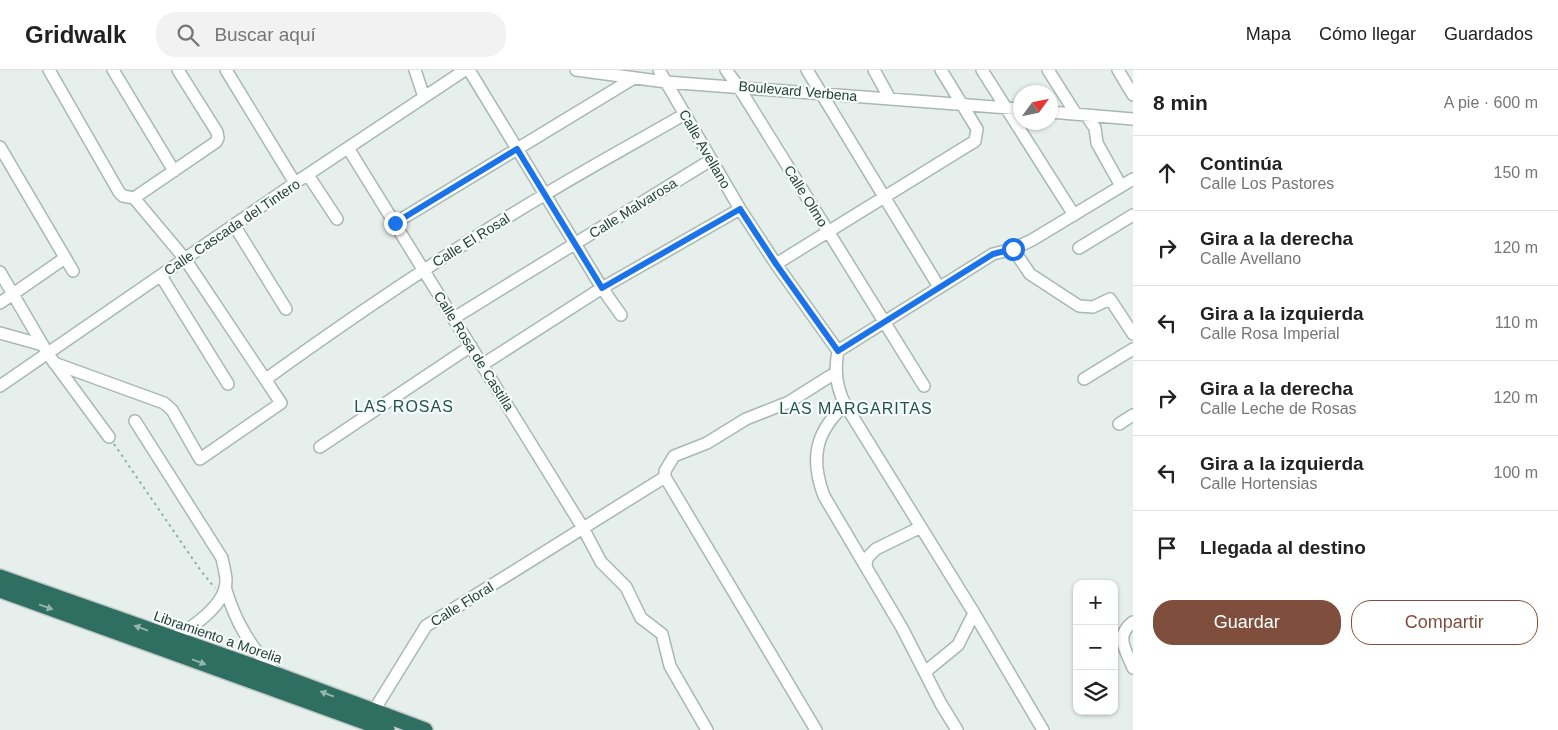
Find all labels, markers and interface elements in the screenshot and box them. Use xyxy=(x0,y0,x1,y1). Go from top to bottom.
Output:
search box xyxy=(156,12,506,57)
text: Gridwalk xyxy=(25,21,126,48)
icon: search xyxy=(174,21,202,49)
text: Buscar aquí xyxy=(214,24,316,45)
text: Mapa xyxy=(1246,24,1291,44)
text: Cómo llegar xyxy=(1319,24,1416,44)
text: Guardados xyxy=(1444,24,1533,44)
street label: Boulevard Verbena xyxy=(738,78,858,104)
north arrow xyxy=(1013,85,1058,130)
text: 8 min xyxy=(1153,91,1208,114)
text: A pie · 600 m xyxy=(1444,94,1538,111)
street label: Calle Avellano xyxy=(676,107,734,191)
text: Continúa xyxy=(1200,153,1282,174)
icon: ahead xyxy=(1153,159,1181,187)
street label: Calle Olmo xyxy=(781,162,831,230)
text: 150 m xyxy=(1494,164,1538,181)
street label: Calle Cascada del Tintero xyxy=(161,175,303,278)
street label: Calle Malvarosa xyxy=(586,175,680,241)
text: Calle Los Pastores xyxy=(1200,175,1334,192)
street label: Calle El Rosal xyxy=(429,210,513,270)
route end xyxy=(384,212,407,235)
text: Gira a la derecha xyxy=(1200,228,1353,249)
icon: right xyxy=(1153,234,1181,262)
route start xyxy=(1002,238,1025,261)
text: 120 m xyxy=(1494,239,1538,256)
text: Calle Avellano xyxy=(1200,250,1301,267)
street label: Calle Rosa de Castilla xyxy=(431,288,517,414)
text: Gira a la izquierda xyxy=(1200,303,1364,324)
icon: left xyxy=(1153,309,1181,337)
text: 110 m xyxy=(1495,314,1538,331)
text: Calle Rosa Imperial xyxy=(1200,325,1340,342)
text: Gira a la derecha xyxy=(1200,378,1353,399)
icon: right xyxy=(1153,384,1181,412)
text: 120 m xyxy=(1494,389,1538,406)
district label: LAS ROSAS xyxy=(354,398,454,415)
district label: LAS MARGARITAS xyxy=(779,400,933,417)
text: Calle Leche de Rosas xyxy=(1200,400,1357,417)
text: Gira a la izquierda xyxy=(1200,453,1364,474)
icon: left xyxy=(1153,459,1181,487)
text: 100 m xyxy=(1494,464,1538,481)
text: Calle Hortensias xyxy=(1200,475,1317,492)
icon: arrive xyxy=(1153,534,1181,562)
text: Llegada al destino xyxy=(1200,537,1366,558)
street label: Calle Floral xyxy=(428,578,496,630)
map controls xyxy=(1073,580,1118,715)
button: + xyxy=(1073,580,1118,625)
button: Guardar xyxy=(1153,600,1341,645)
button: Compartir xyxy=(1351,600,1538,645)
one-way arrow xyxy=(39,603,54,611)
street label: Libramiento a Morelia xyxy=(152,608,284,667)
one-way arrow xyxy=(134,623,149,631)
button: − xyxy=(1073,625,1118,670)
one-way arrow xyxy=(191,659,206,666)
button: layers xyxy=(1073,670,1118,715)
one-way arrow xyxy=(320,690,335,697)

